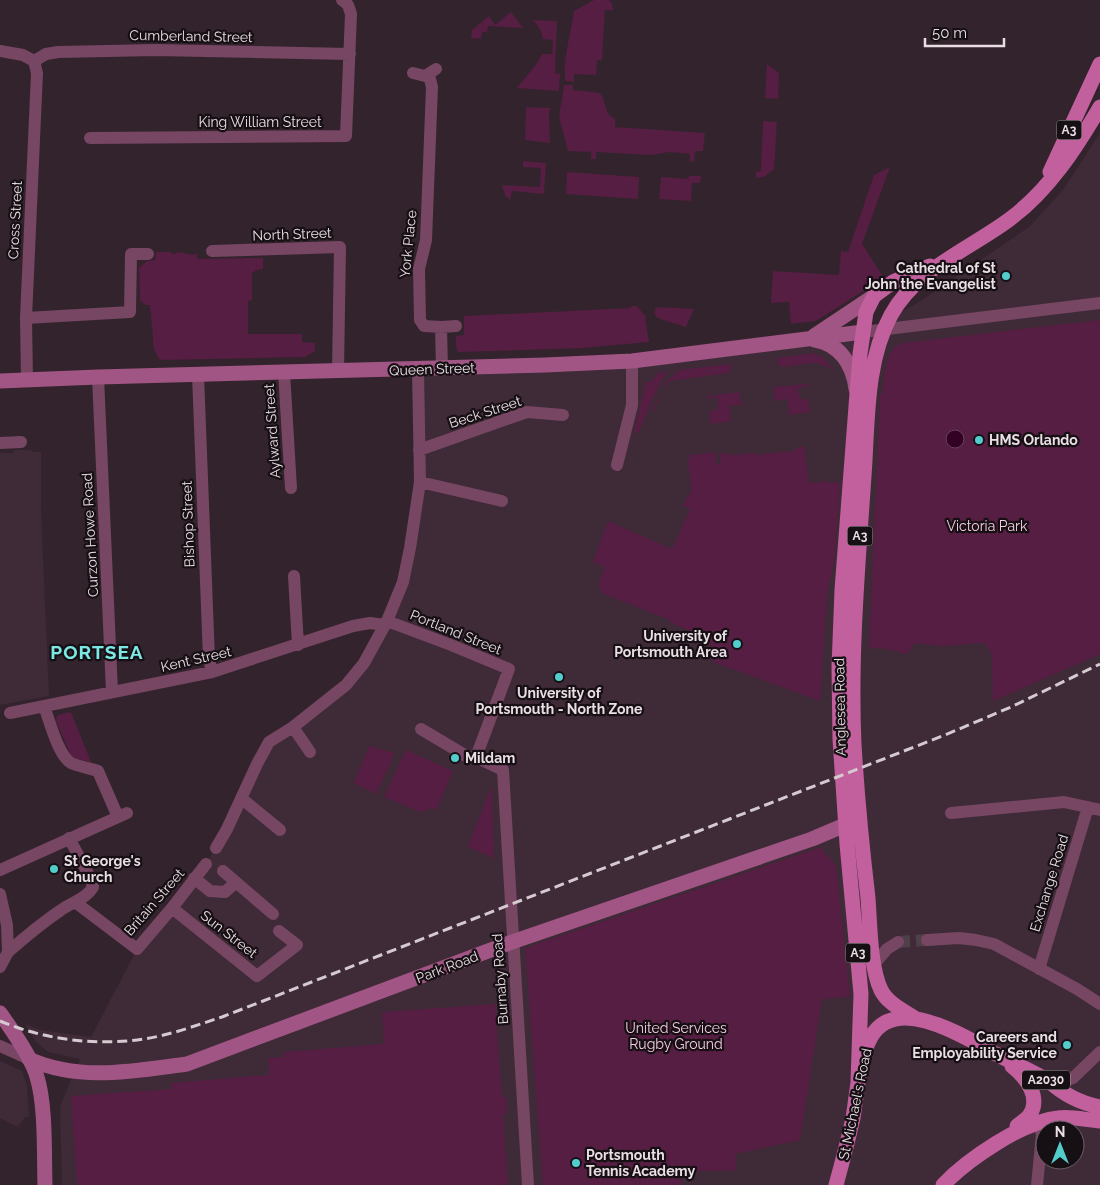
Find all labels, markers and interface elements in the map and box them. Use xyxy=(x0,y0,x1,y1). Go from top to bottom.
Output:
scale bar xyxy=(925,15,1004,47)
text: 50 m xyxy=(932,24,967,42)
street label: Cumberland Street xyxy=(129,27,253,45)
street label: King William Street xyxy=(198,114,322,130)
road number: A3 xyxy=(1056,120,1082,140)
street label: Cross Street xyxy=(5,180,25,260)
street label: York Place xyxy=(396,209,420,279)
street label: North Street xyxy=(252,225,332,243)
place label: Cathedral of St John the Evangelist xyxy=(865,260,997,292)
marker: Cathedral of St John the Evangelist xyxy=(1000,270,1012,282)
street label: Queen Street xyxy=(389,359,475,378)
street label: Aylward Street xyxy=(261,383,283,479)
street label: Beck Street xyxy=(447,393,523,431)
place label: HMS Orlando xyxy=(989,432,1078,448)
marker: HMS Orlando xyxy=(973,434,985,446)
street label: Curzon Howe Road xyxy=(79,472,101,598)
street label: Bishop Street xyxy=(178,480,198,568)
park label: Victoria Park xyxy=(947,518,1028,534)
road number: A3 xyxy=(848,526,872,546)
street label: Portland Street xyxy=(408,606,504,658)
place label: University of Portsmouth Area xyxy=(614,628,728,660)
marker: University of Portsmouth Area xyxy=(731,638,743,650)
district label: PORTSEA xyxy=(50,641,144,663)
street label: Kent Street xyxy=(159,643,233,675)
street label: Anglesea Road xyxy=(831,658,849,756)
marker: University of Portsmouth - North Zone xyxy=(553,671,565,683)
place label: University of Portsmouth - North Zone xyxy=(476,685,643,717)
place label: Mildam xyxy=(465,750,515,766)
marker: Mildam xyxy=(449,752,461,764)
street label: Exchange Road xyxy=(1027,832,1071,934)
place label: St George's Church xyxy=(64,853,141,885)
marker: St George's Church xyxy=(48,863,60,875)
street label: Britain Street xyxy=(121,865,188,939)
street label: Sun Street xyxy=(198,907,261,961)
street label: Burnaby Road xyxy=(489,933,511,1025)
road number: A3 xyxy=(846,944,870,962)
street label: Park Road xyxy=(413,948,481,986)
park label: United Services Rugby Ground xyxy=(625,1020,727,1052)
place label: Careers and Employability Service xyxy=(912,1029,1058,1061)
marker: Careers and Employability Service xyxy=(1061,1039,1073,1051)
street label: St Michael's Road xyxy=(835,1047,875,1161)
road number: A2030 xyxy=(1022,1070,1070,1090)
north arrow xyxy=(1035,1120,1085,1170)
text: N xyxy=(1055,1124,1065,1140)
place label: Portsmouth Tennis Academy xyxy=(586,1147,695,1179)
marker: Portsmouth Tennis Academy xyxy=(570,1157,582,1169)

